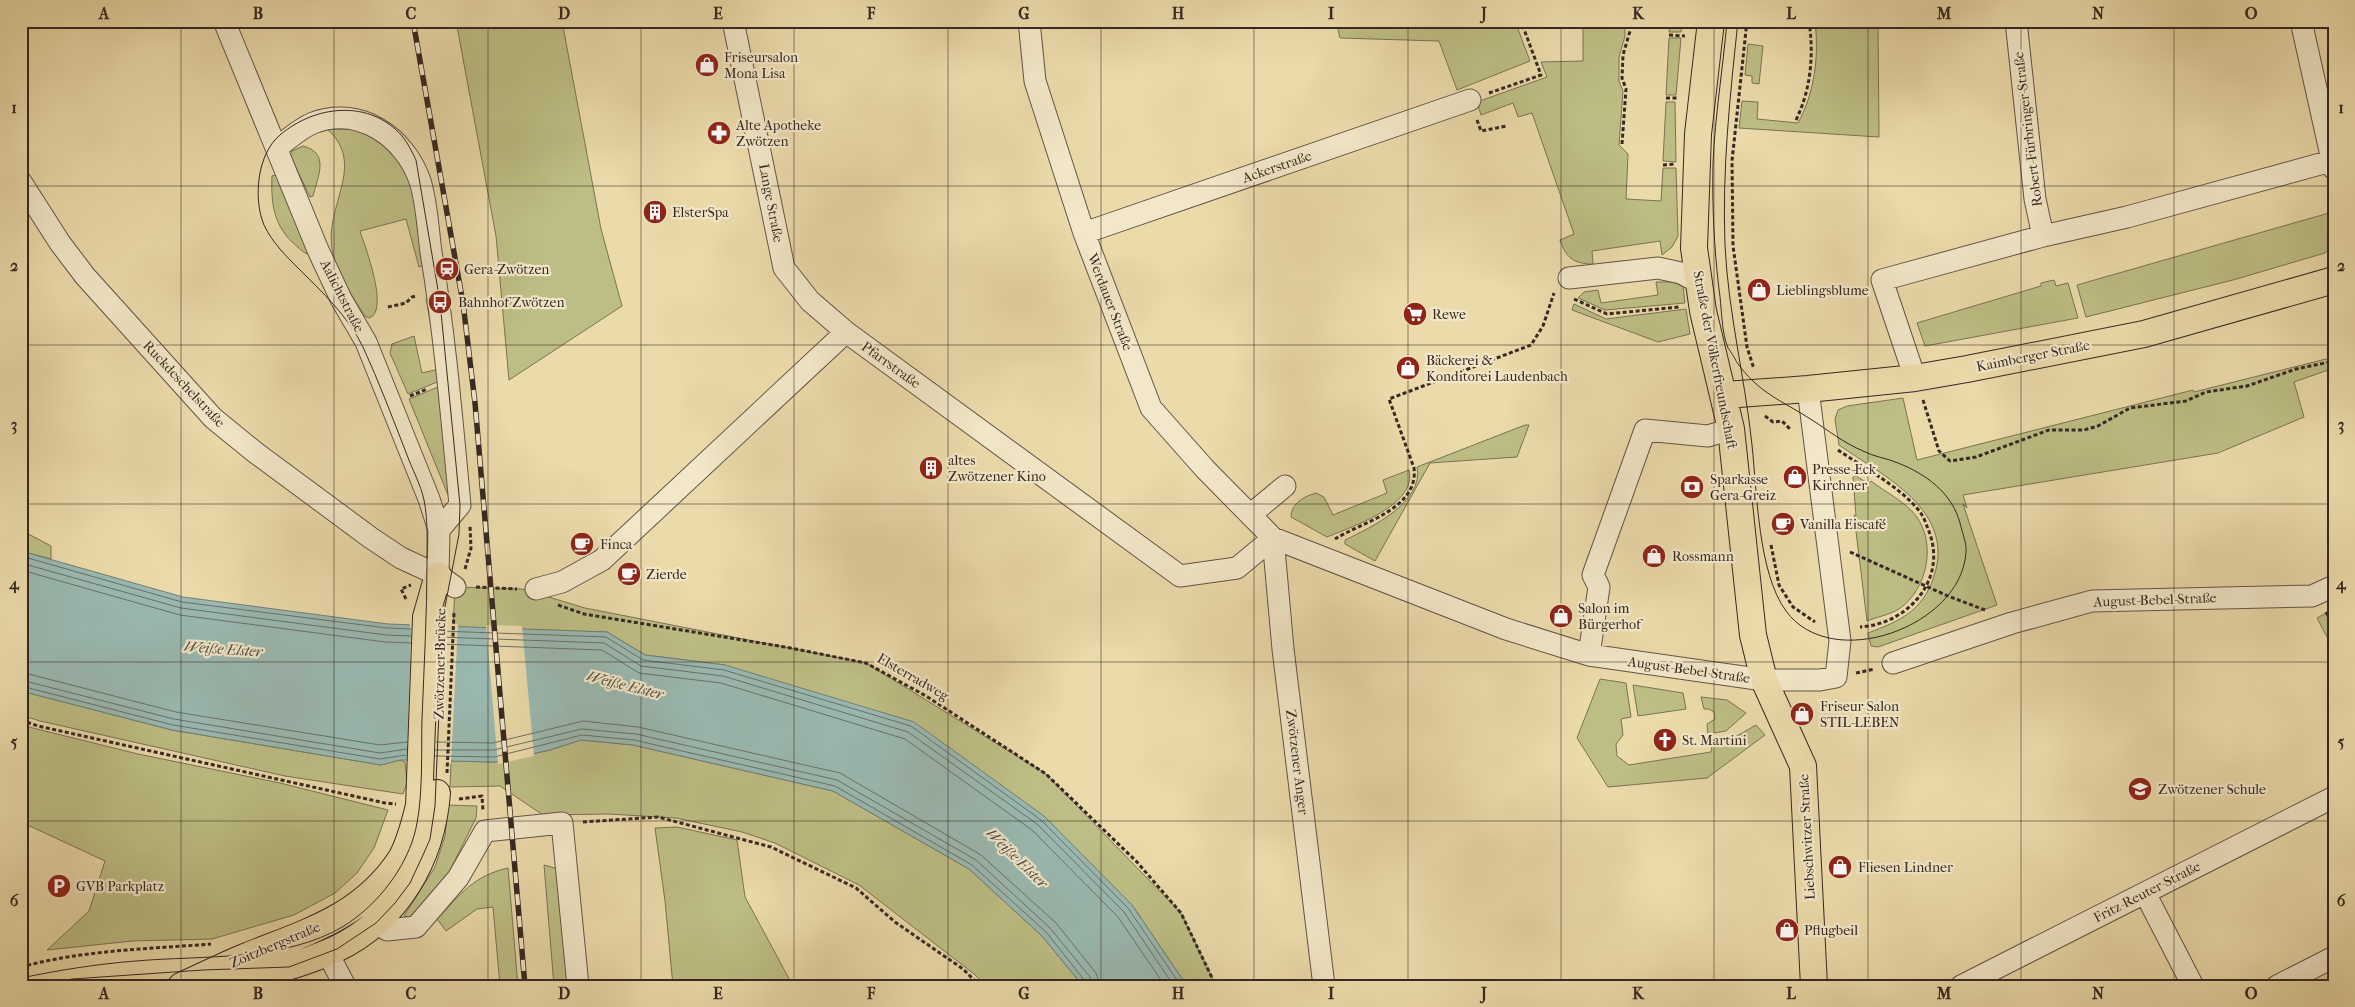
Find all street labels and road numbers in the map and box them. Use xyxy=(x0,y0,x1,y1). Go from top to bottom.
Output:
street label: Robert-Fürbringer-Straße xyxy=(2010,50,2046,207)
street label: Ackerstraße xyxy=(1239,147,1314,187)
street label: Lange Straße xyxy=(755,162,787,244)
street label: Werdauer Straße xyxy=(1083,250,1136,353)
street label: Aalichtstraße xyxy=(316,256,368,335)
street label: Straße der Völkerfreundschaft xyxy=(1689,269,1741,451)
street label: Ruckdeschelstraße xyxy=(139,337,229,431)
street label: Kaimberger Straße xyxy=(1975,337,2091,375)
street label: Pfarrstraße xyxy=(858,338,924,392)
street label: August-Bebel-Straße xyxy=(2092,589,2217,611)
street label: Zwötzener Brücke xyxy=(431,608,449,720)
street label: Elsterradweg xyxy=(874,650,952,705)
street label: August-Bebel-Straße xyxy=(1626,653,1751,687)
street label: Zwötzener Anger xyxy=(1282,708,1312,816)
street label: Liebschwitzer Straße xyxy=(1795,773,1819,901)
street label: Fritz-Reuter-Straße xyxy=(2091,858,2203,926)
street label: Zoitzbergstraße xyxy=(227,918,323,972)

